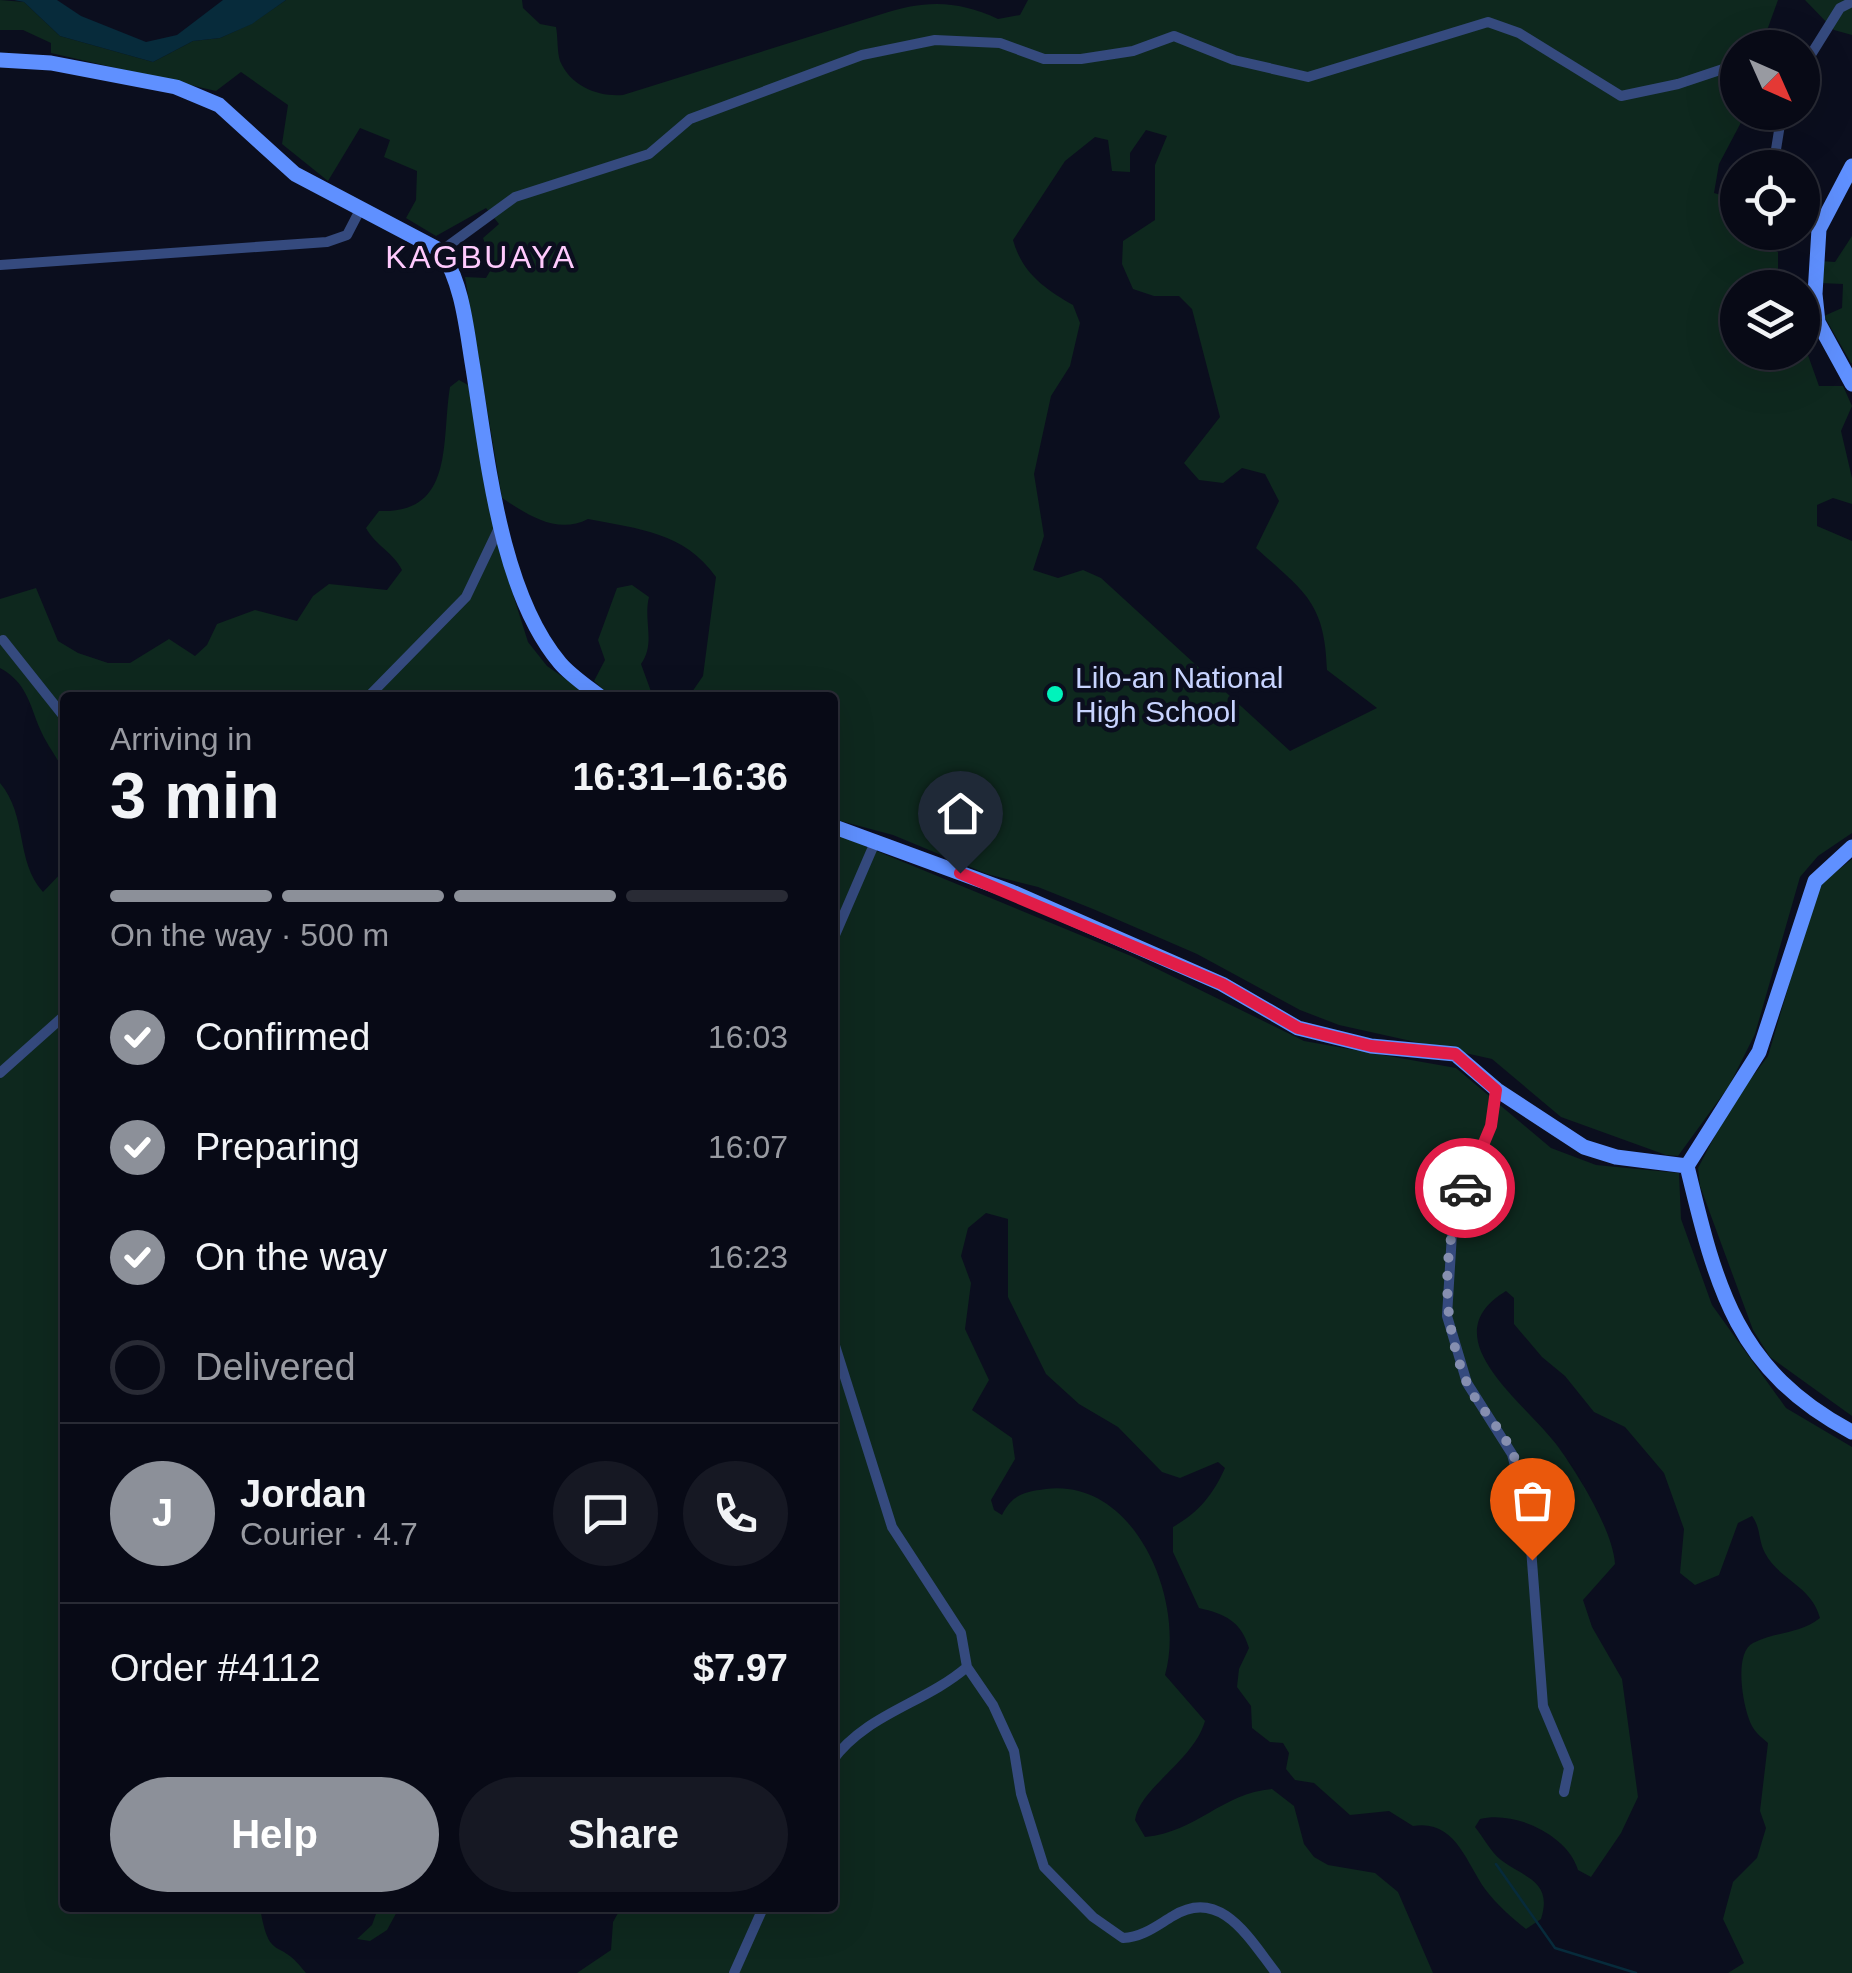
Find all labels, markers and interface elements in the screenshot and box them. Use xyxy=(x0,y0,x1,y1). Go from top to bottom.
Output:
north arrow xyxy=(1720,30,1820,130)
map controls xyxy=(1720,30,1820,370)
button: locate xyxy=(1720,150,1820,250)
district label: KAGBUAYA xyxy=(385,239,577,275)
button: layers xyxy=(1720,270,1820,370)
place label: Lilo-an National High School xyxy=(1075,661,1283,728)
marker: Lilo-an National High School xyxy=(1044,683,1066,705)
text: Arriving in xyxy=(110,721,252,757)
text: 16:31–16:36 xyxy=(572,756,788,798)
text: 3 min xyxy=(110,759,280,832)
pin xyxy=(918,771,1003,874)
icon: home xyxy=(933,786,988,841)
text: On the way · 500 m xyxy=(110,917,389,953)
icon: check xyxy=(110,1010,165,1065)
text: Confirmed xyxy=(195,1016,370,1058)
text: 16:03 xyxy=(708,1019,788,1055)
icon: check xyxy=(110,1120,165,1175)
text: Preparing xyxy=(195,1126,360,1168)
text: 16:07 xyxy=(708,1129,788,1165)
courier xyxy=(1415,1138,1515,1238)
icon: car xyxy=(1438,1161,1493,1216)
icon: check xyxy=(110,1230,165,1285)
text: On the way xyxy=(195,1236,387,1278)
text: 16:23 xyxy=(708,1239,788,1275)
text: Delivered xyxy=(195,1346,356,1388)
pin xyxy=(1490,1458,1575,1561)
button: chat xyxy=(553,1461,658,1566)
button: phone xyxy=(683,1461,788,1566)
text: Jordan xyxy=(240,1473,367,1515)
icon: bag xyxy=(1505,1473,1560,1528)
text: J xyxy=(152,1492,173,1534)
text: Courier · 4.7 xyxy=(240,1516,418,1552)
text: Order #4112 xyxy=(110,1647,321,1689)
text: $7.97 xyxy=(693,1647,788,1689)
button: Help xyxy=(110,1777,439,1892)
button: Share xyxy=(459,1777,788,1892)

